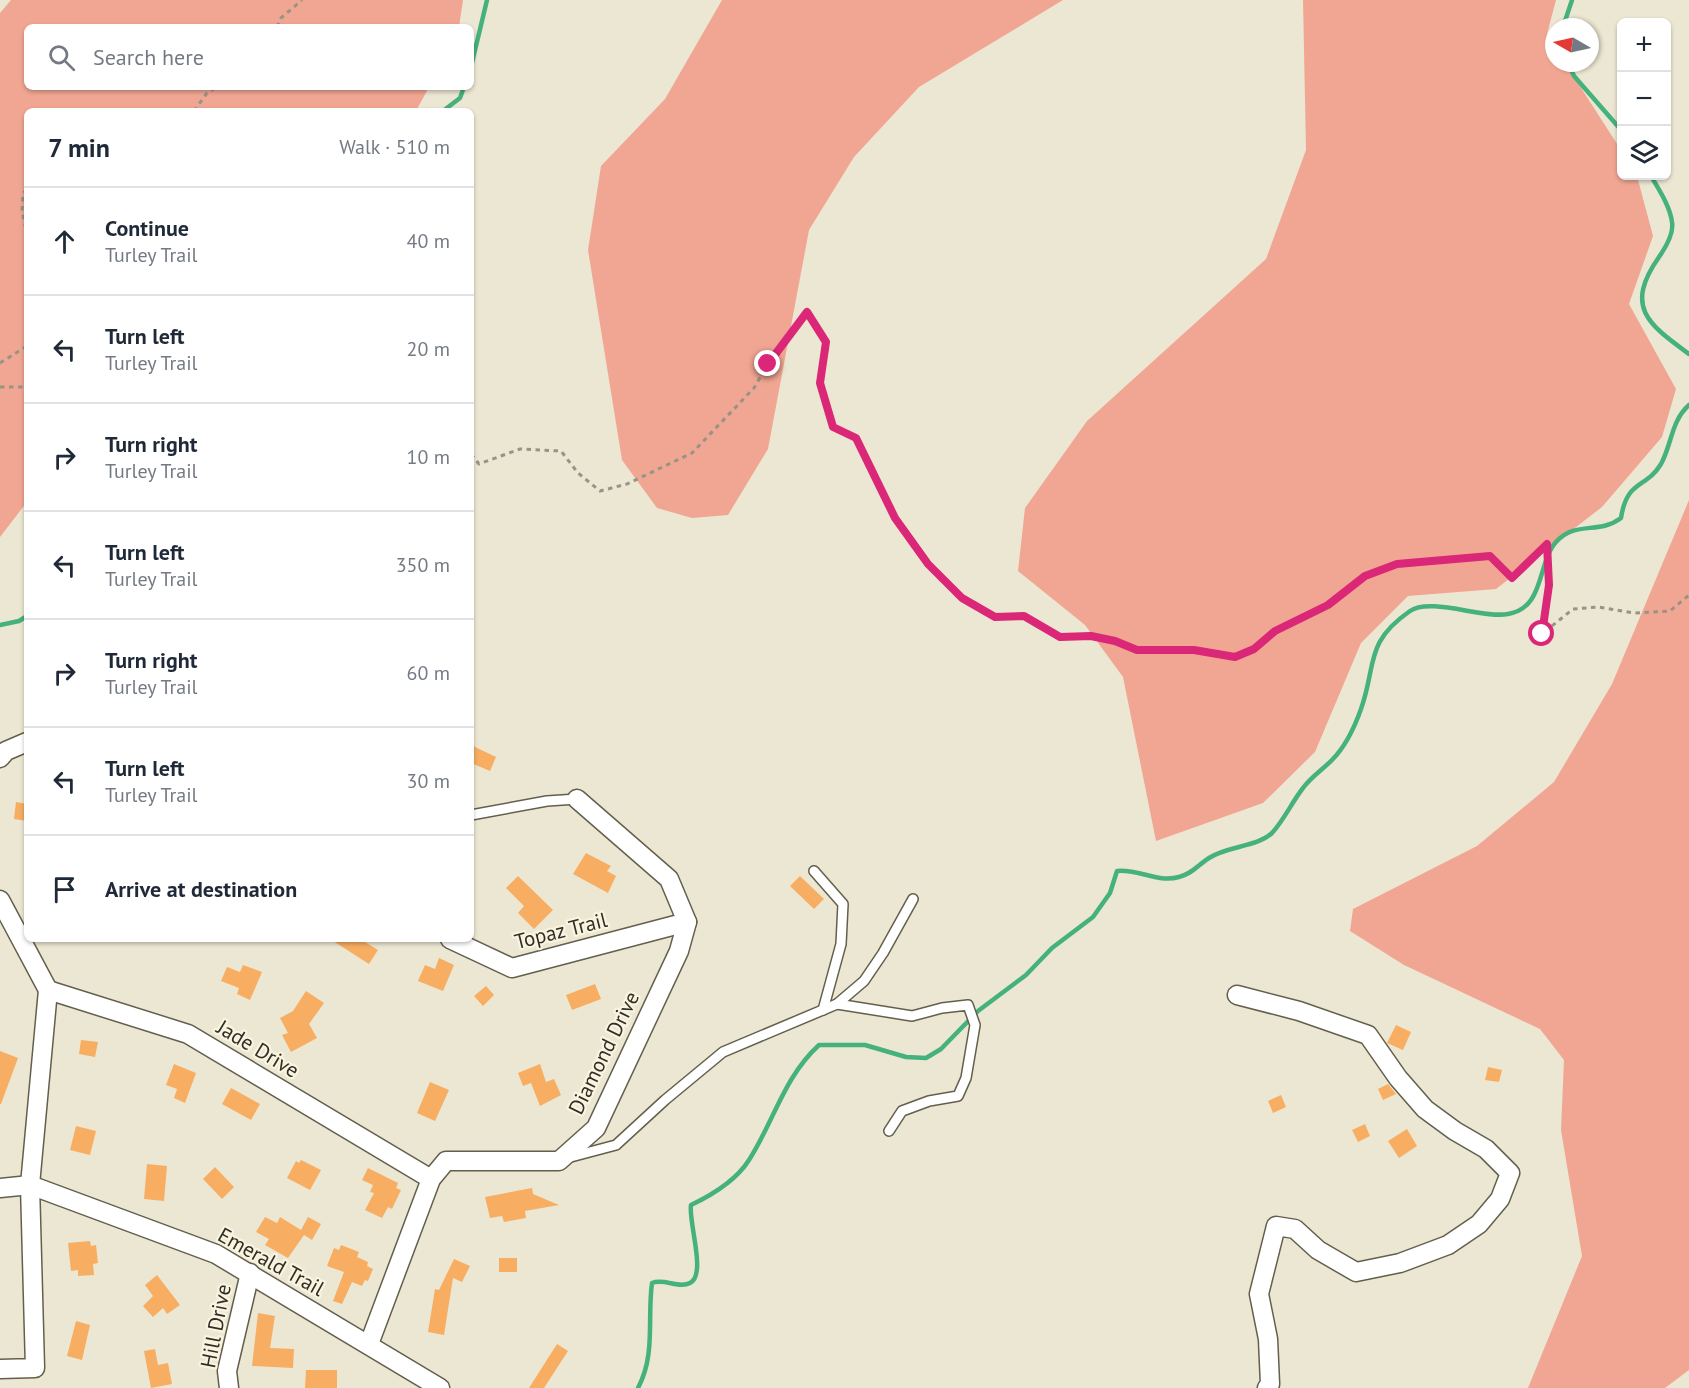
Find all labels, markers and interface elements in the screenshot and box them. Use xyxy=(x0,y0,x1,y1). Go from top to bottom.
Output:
north arrow xyxy=(1545,18,1599,72)
map controls xyxy=(1617,18,1671,180)
button: + xyxy=(1617,18,1671,72)
search box xyxy=(24,24,474,90)
icon: search xyxy=(45,41,78,74)
text: Search here xyxy=(93,43,204,71)
button: − xyxy=(1617,72,1671,126)
button: layers xyxy=(1617,126,1671,180)
text: 7 min xyxy=(48,131,110,164)
text: Walk · 510 m xyxy=(339,134,450,160)
text: Continue xyxy=(105,214,189,242)
icon: ahead xyxy=(48,225,81,258)
text: 40 m xyxy=(407,228,450,254)
text: Turley Trail xyxy=(105,242,197,268)
text: Turn left xyxy=(105,322,185,350)
icon: left xyxy=(48,333,81,366)
text: 20 m xyxy=(407,336,450,362)
text: Turley Trail xyxy=(105,350,197,376)
route end xyxy=(754,350,780,376)
text: Turn right xyxy=(105,430,197,458)
icon: right xyxy=(48,441,81,474)
text: 10 m xyxy=(407,444,450,470)
text: Turley Trail xyxy=(105,458,197,484)
text: Turn left xyxy=(105,538,185,566)
icon: left xyxy=(48,549,81,582)
text: 350 m xyxy=(396,552,450,578)
text: Turley Trail xyxy=(105,566,197,592)
route start xyxy=(1528,620,1554,646)
text: Turn right xyxy=(105,646,197,674)
icon: right xyxy=(48,657,81,690)
text: 60 m xyxy=(407,660,450,686)
text: Turley Trail xyxy=(105,674,197,700)
text: Turn left xyxy=(105,754,185,782)
icon: left xyxy=(48,765,81,798)
text: 30 m xyxy=(407,768,450,794)
text: Turley Trail xyxy=(105,782,197,808)
icon: arrive xyxy=(48,873,81,906)
text: Arrive at destination xyxy=(105,875,297,903)
street label: Topaz Trail xyxy=(512,906,610,955)
street label: Diamond Drive xyxy=(562,987,645,1119)
street label: Jade Drive xyxy=(211,1013,304,1084)
street label: Emerald Trail xyxy=(213,1221,329,1302)
street label: Hill Drive xyxy=(194,1282,237,1370)

